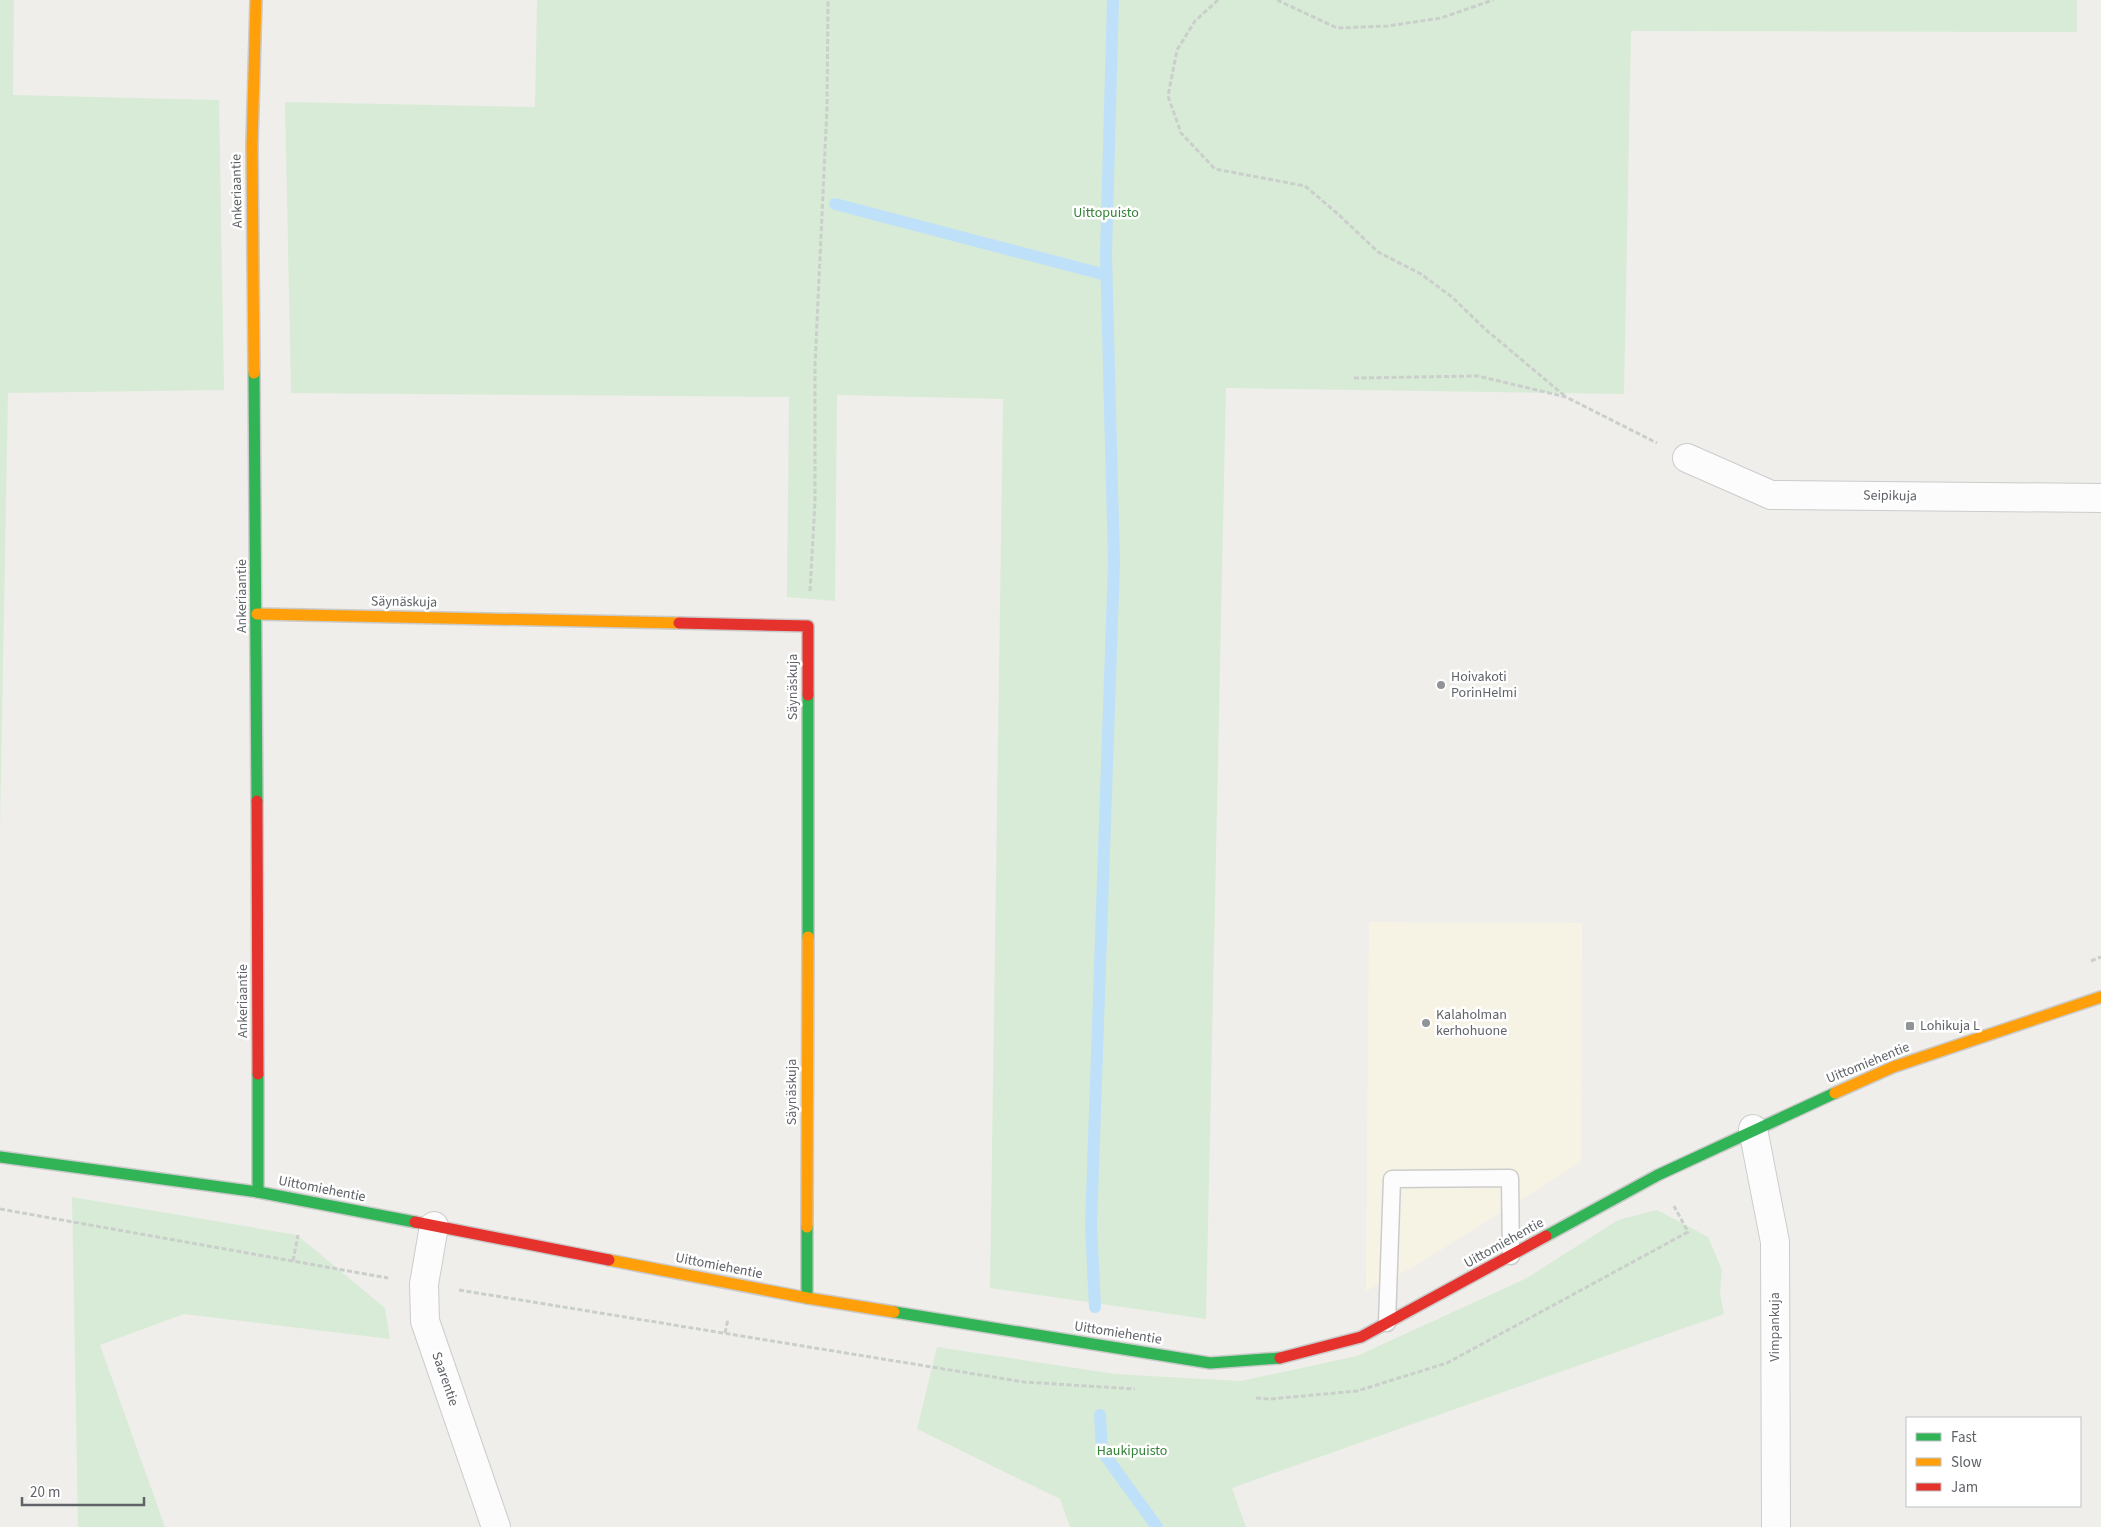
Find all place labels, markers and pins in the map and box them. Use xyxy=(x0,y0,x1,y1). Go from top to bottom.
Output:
place label: Hoivakoti PorinHelmi xyxy=(1451,667,1517,703)
marker: Hoivakoti PorinHelmi xyxy=(1435,679,1447,691)
place label: Kalaholman kerhohuone xyxy=(1436,1005,1507,1041)
place label: Lohikuja L xyxy=(1920,1016,1980,1036)
marker: Kalaholman kerhohuone xyxy=(1420,1017,1432,1029)
marker: Lohikuja L xyxy=(1904,1020,1916,1032)

